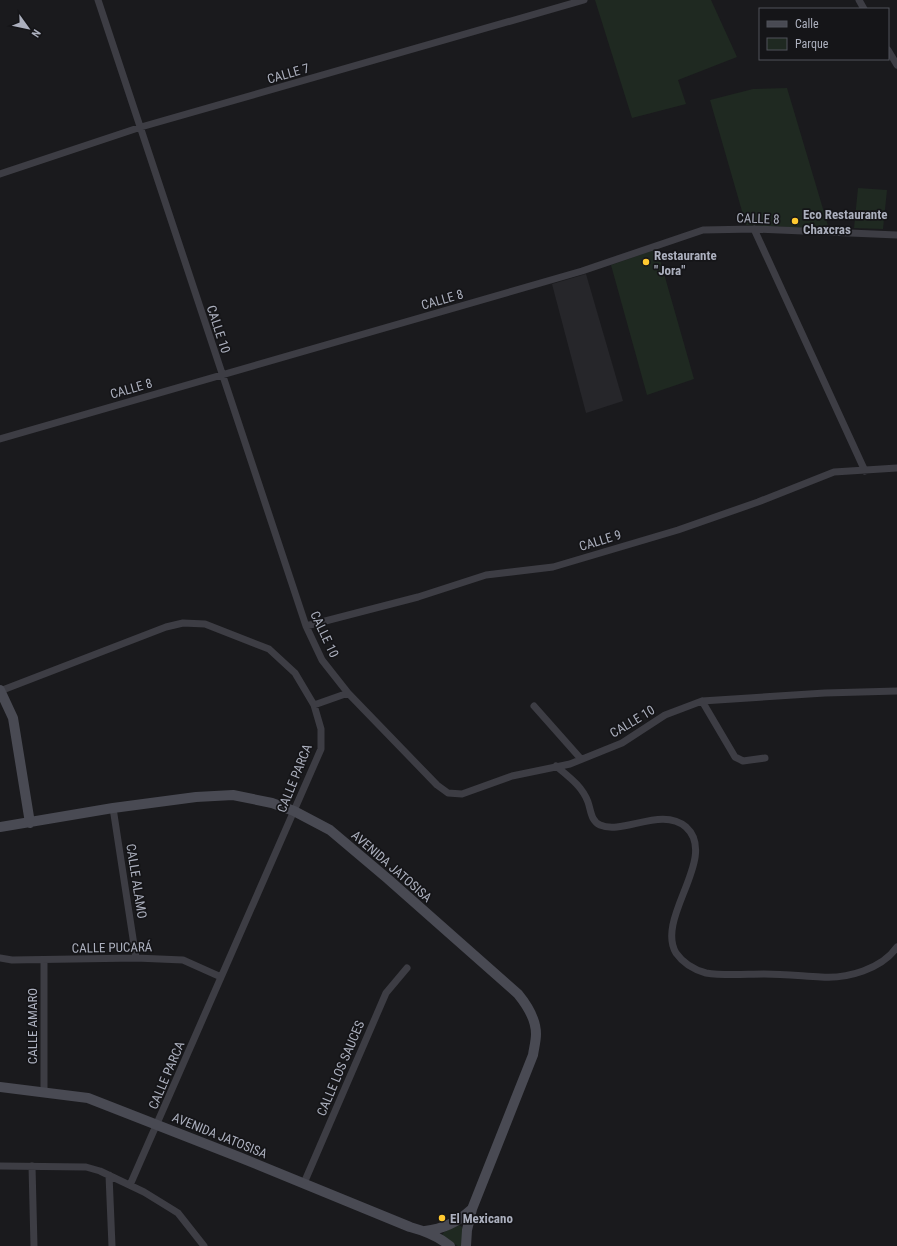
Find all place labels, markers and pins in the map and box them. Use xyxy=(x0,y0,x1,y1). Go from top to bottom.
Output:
place label: Eco Restaurante Chaxcras xyxy=(803,207,887,237)
marker: Eco Restaurante Chaxcras xyxy=(790,216,800,226)
place label: Restaurante "Jora" xyxy=(654,248,717,278)
marker: Restaurante "Jora" xyxy=(641,257,651,267)
place label: El Mexicano xyxy=(450,1211,513,1226)
marker: El Mexicano xyxy=(437,1213,447,1223)

